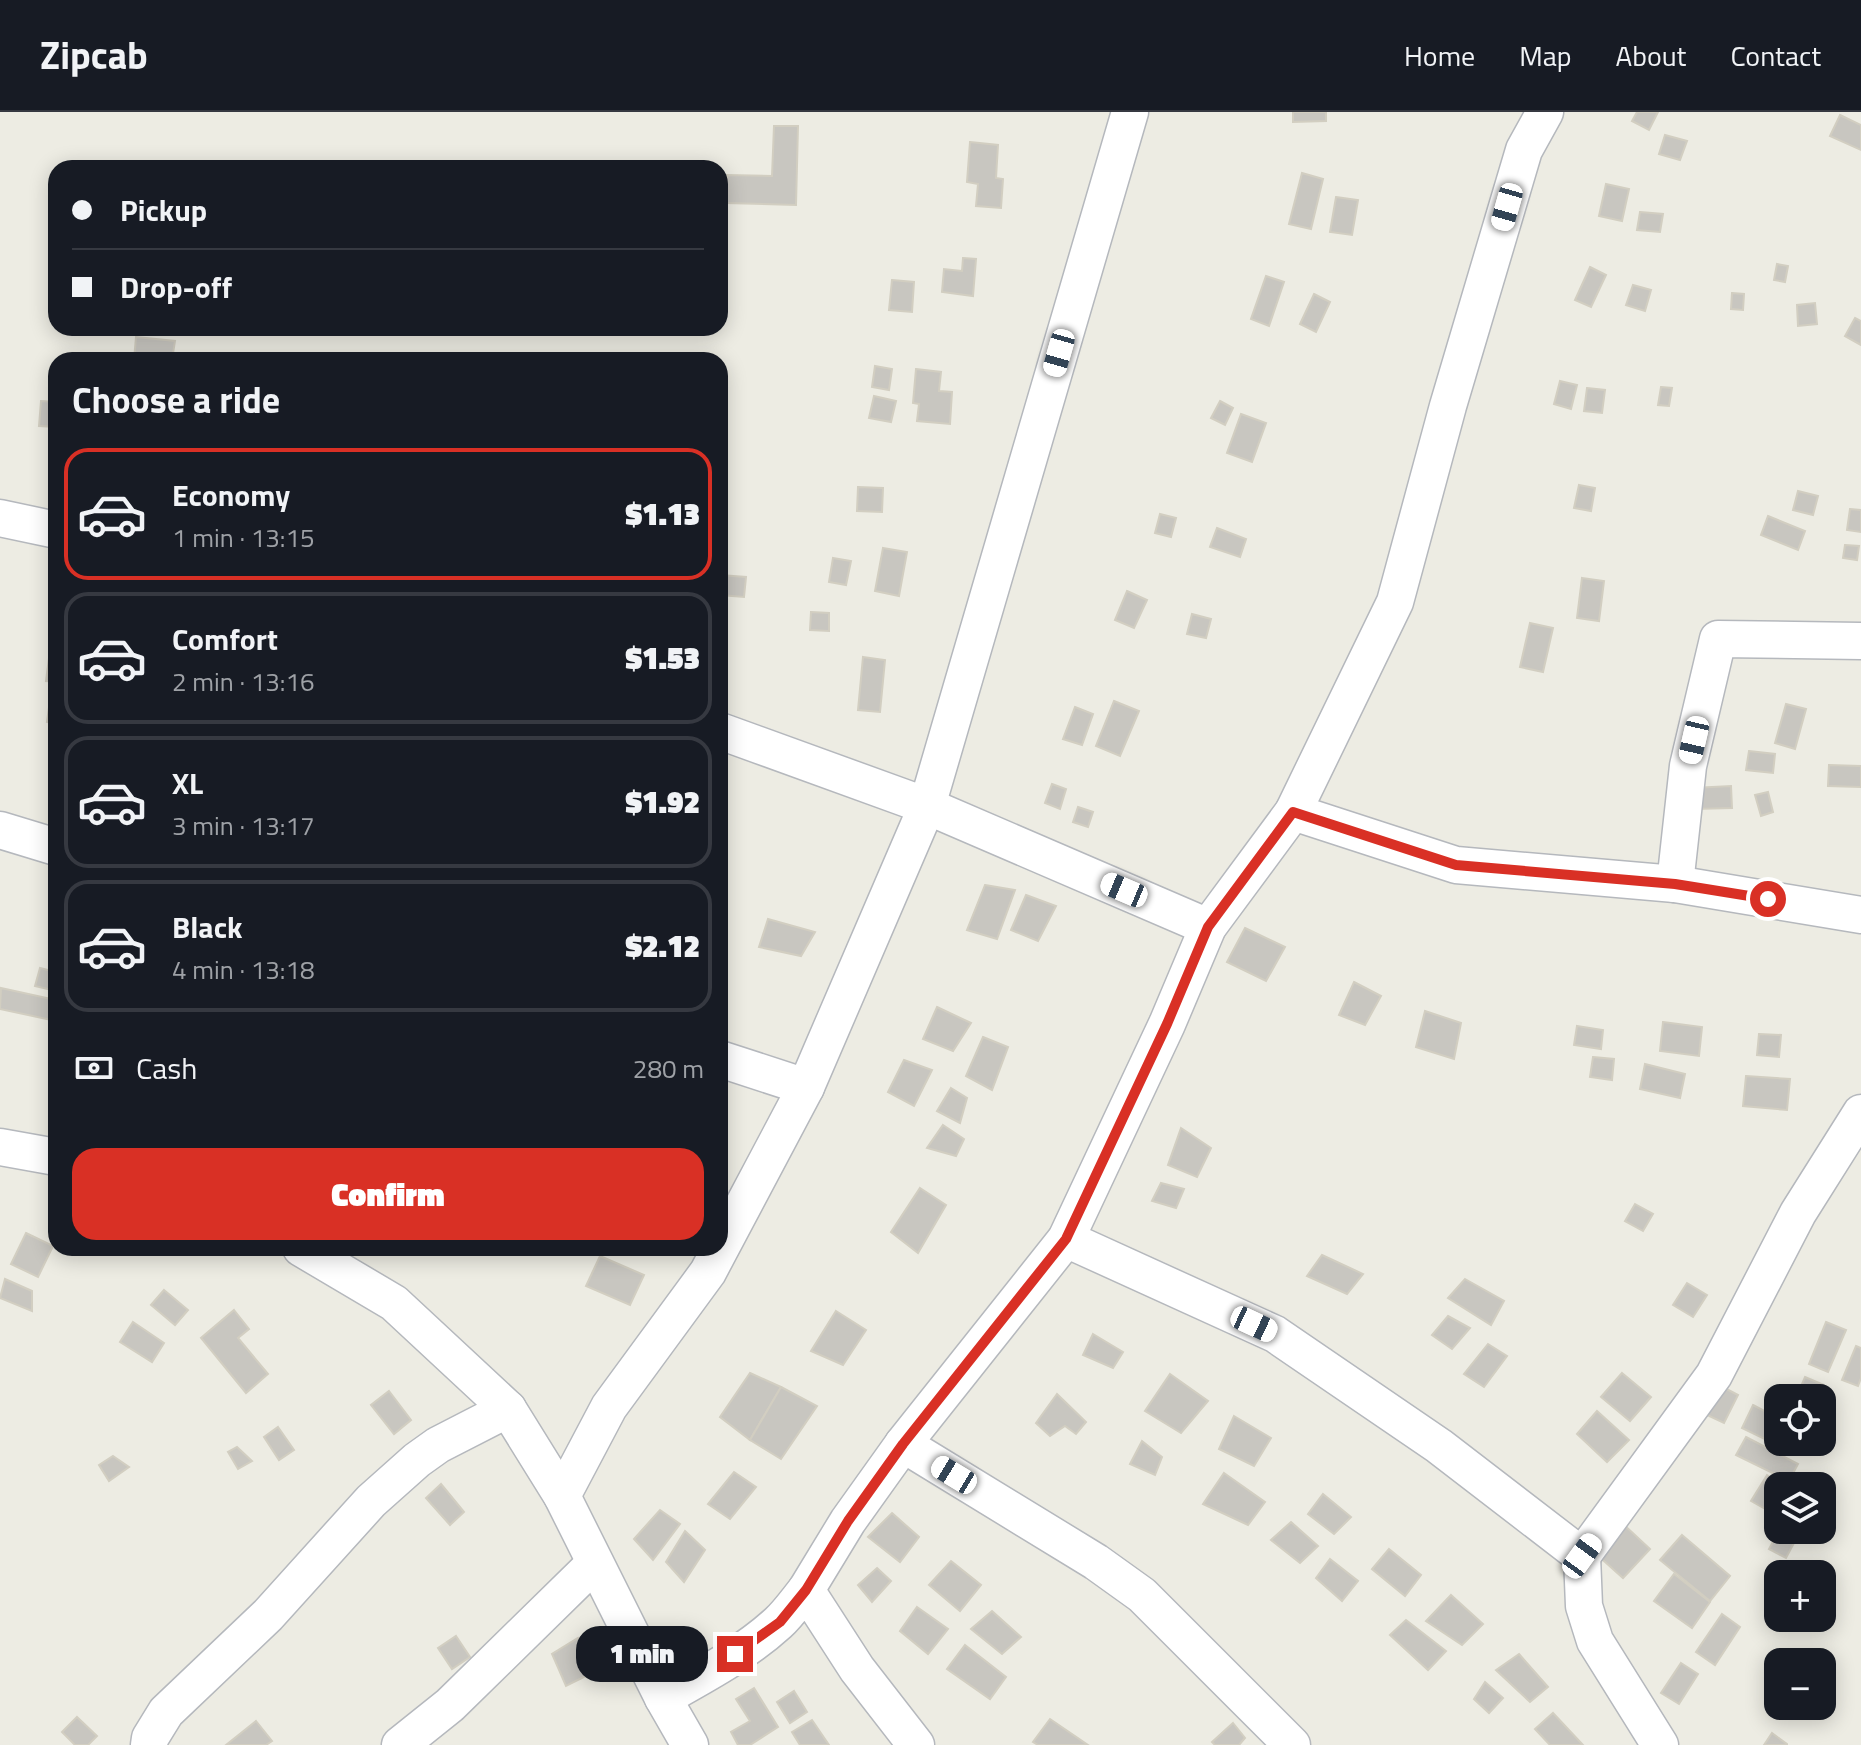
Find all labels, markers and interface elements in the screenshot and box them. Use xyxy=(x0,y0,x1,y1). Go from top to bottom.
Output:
text: Zipcab xyxy=(40,26,148,84)
text: Home xyxy=(1404,34,1475,77)
text: Map xyxy=(1519,34,1572,77)
text: About xyxy=(1616,34,1686,77)
text: Contact xyxy=(1730,34,1821,77)
car xyxy=(1489,181,1525,233)
text: Pickup xyxy=(120,187,207,233)
text: Drop-off xyxy=(120,264,232,310)
car xyxy=(1041,327,1077,379)
text: Choose a ride xyxy=(72,372,280,427)
text: Economy xyxy=(172,472,290,518)
icon: car xyxy=(76,478,148,550)
text: $1.13 xyxy=(626,491,700,537)
text: 1 min · 13:15 xyxy=(172,518,315,557)
text: Comfort xyxy=(172,616,278,662)
icon: car xyxy=(76,622,148,694)
text: $1.53 xyxy=(626,635,700,681)
text: 2 min · 13:16 xyxy=(172,662,315,701)
car xyxy=(1677,714,1711,766)
text: XL xyxy=(172,760,203,806)
icon: car xyxy=(76,766,148,838)
text: $1.92 xyxy=(626,779,700,825)
text: 3 min · 13:17 xyxy=(172,806,315,845)
car xyxy=(1097,870,1151,910)
route start xyxy=(1750,881,1786,917)
text: Black xyxy=(172,904,243,950)
icon: car xyxy=(76,910,148,982)
text: $2.12 xyxy=(626,923,700,969)
text: 4 min · 13:18 xyxy=(172,950,315,989)
text: Cash xyxy=(136,1045,197,1091)
icon: cash xyxy=(72,1046,116,1090)
text: 280 m xyxy=(633,1049,704,1088)
button: Confirm xyxy=(72,1148,704,1240)
car xyxy=(1227,1303,1281,1345)
map controls xyxy=(1764,1384,1836,1720)
button: locate xyxy=(1764,1384,1836,1456)
car xyxy=(927,1452,981,1498)
button: layers xyxy=(1764,1472,1836,1544)
car xyxy=(1558,1530,1606,1582)
button: + xyxy=(1764,1560,1836,1632)
callout: 1 min xyxy=(575,1626,707,1682)
text: 1 min xyxy=(610,1634,674,1673)
route end xyxy=(717,1636,753,1672)
button: − xyxy=(1764,1648,1836,1720)

